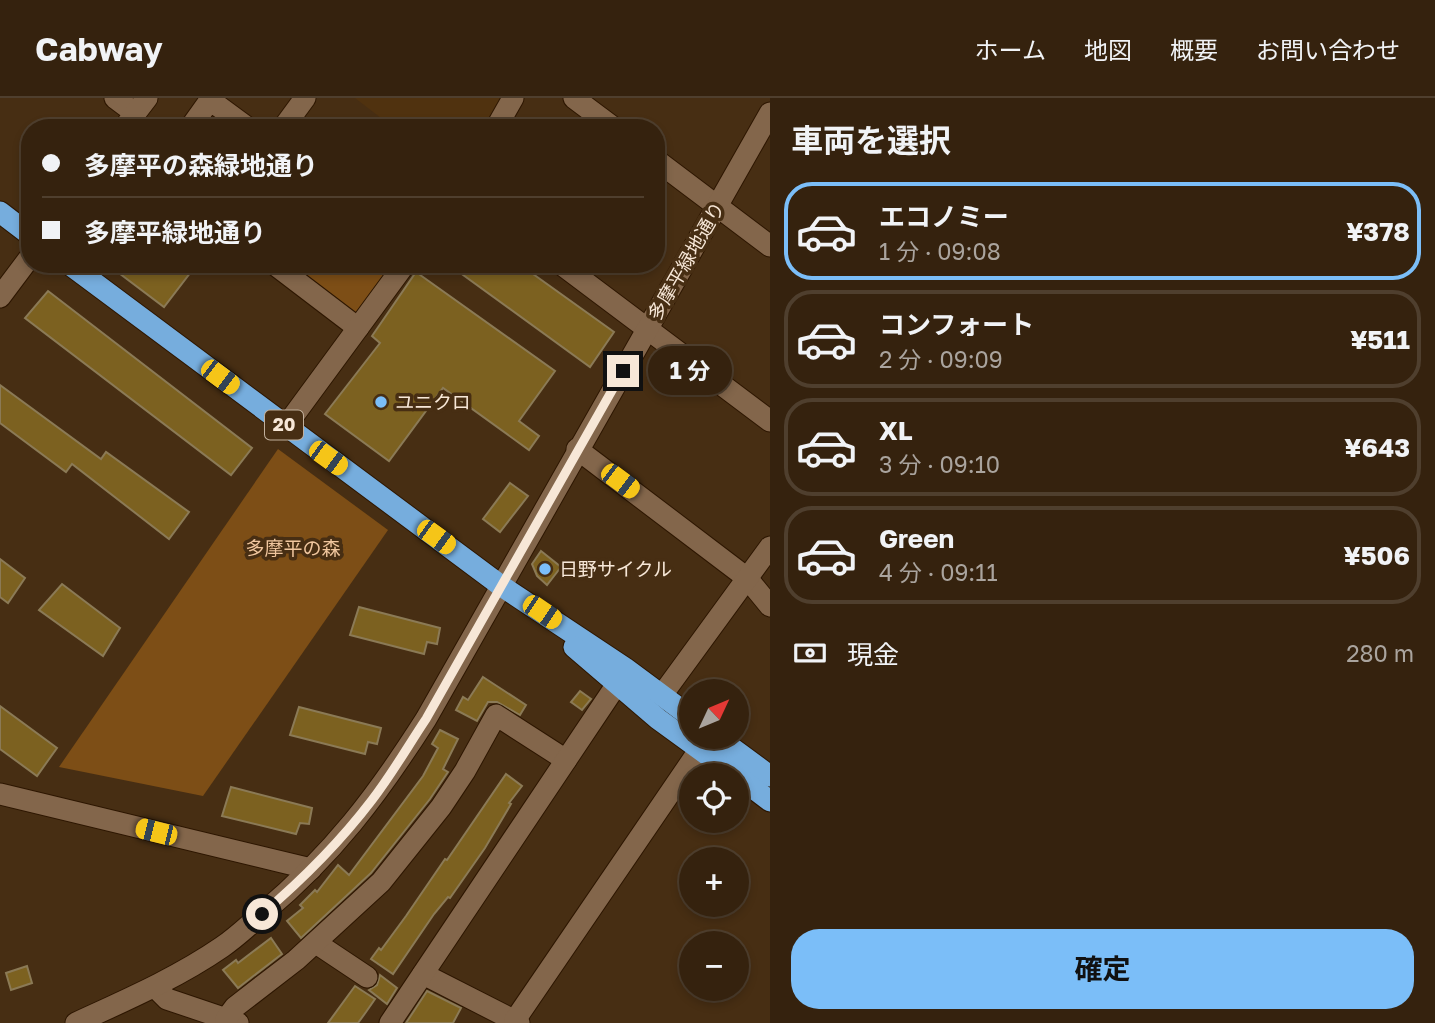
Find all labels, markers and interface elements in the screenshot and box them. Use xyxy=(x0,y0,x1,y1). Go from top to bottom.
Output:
text: Cabway xyxy=(35,29,163,68)
text: ホーム xyxy=(975,35,1046,64)
text: 地図 xyxy=(1084,35,1132,64)
text: 概要 xyxy=(1170,35,1218,64)
text: お問い合わせ xyxy=(1256,35,1400,64)
text: 車両を選択 xyxy=(791,121,951,159)
text: 多摩平の森緑地通り xyxy=(84,150,318,181)
street label: 多摩平緑地通り xyxy=(642,197,729,324)
icon: car xyxy=(795,200,858,263)
text: エコノミー xyxy=(879,201,1009,232)
text: ¥378 xyxy=(1346,216,1410,247)
text: 多摩平緑地通り xyxy=(84,217,266,248)
text: 1 分 · 09:08 xyxy=(879,237,1001,265)
icon: car xyxy=(795,308,858,371)
text: コンフォート xyxy=(879,309,1034,340)
text: ¥511 xyxy=(1350,324,1410,355)
text: 2 分 · 09:09 xyxy=(879,345,1003,373)
callout: 1 分 xyxy=(648,346,732,396)
route end xyxy=(607,355,639,387)
car xyxy=(197,356,244,398)
text: 1 分 xyxy=(670,356,710,384)
place label: ユニクロ xyxy=(395,390,471,413)
marker: ユニクロ xyxy=(373,394,389,410)
road number: 20 xyxy=(265,410,303,440)
text: XL xyxy=(879,415,913,446)
icon: car xyxy=(795,416,858,479)
text: ¥643 xyxy=(1344,432,1410,463)
car xyxy=(305,437,352,479)
text: 3 分 · 09:10 xyxy=(879,450,1000,478)
car xyxy=(597,460,644,502)
car xyxy=(413,516,460,558)
text: Green xyxy=(879,523,954,554)
icon: car xyxy=(795,524,858,587)
park label: 多摩平の森 xyxy=(245,536,341,559)
text: ¥506 xyxy=(1344,540,1410,571)
place label: 日野サイクル xyxy=(559,557,672,580)
text: 4 分 · 09:11 xyxy=(879,558,998,586)
marker: 日野サイクル xyxy=(537,561,553,577)
car xyxy=(519,592,566,632)
icon: cash xyxy=(791,634,829,672)
text: 現金 xyxy=(847,639,899,670)
text: 280 m xyxy=(1346,639,1414,667)
north arrow xyxy=(679,679,749,749)
map controls xyxy=(679,679,749,1001)
button: locate xyxy=(679,763,749,833)
car xyxy=(134,817,179,847)
button: + xyxy=(679,847,749,917)
route start xyxy=(246,898,278,930)
button: 確定 xyxy=(791,929,1414,1009)
button: − xyxy=(679,931,749,1001)

